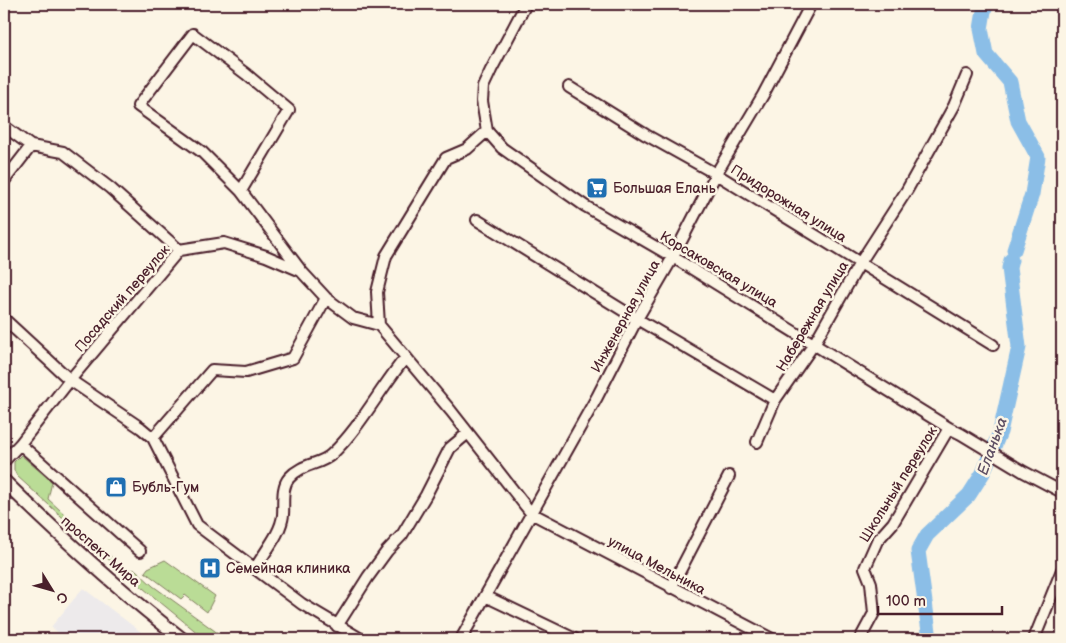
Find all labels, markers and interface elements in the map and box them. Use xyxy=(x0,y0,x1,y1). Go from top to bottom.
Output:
street label: Придорожная улица xyxy=(728,161,850,246)
supermarket icon: Большая Елань xyxy=(585,176,609,200)
place label: Большая Елань xyxy=(613,180,716,197)
street label: Корсаковская улица xyxy=(657,228,781,312)
street label: Посадский переулок xyxy=(71,241,174,355)
street label: Инженерная улица xyxy=(587,256,664,375)
street label: Набережная улица xyxy=(773,257,853,375)
water label: Еланька xyxy=(973,415,1012,478)
street label: Школьный переулок xyxy=(856,423,941,545)
shop icon: Бубль-Гум xyxy=(104,475,128,499)
place label: Бубль-Гум xyxy=(132,479,199,496)
street label: проспект Мира xyxy=(58,512,144,591)
street label: улица Мельника xyxy=(605,533,709,599)
hospital icon: Семейная клиника xyxy=(198,556,222,580)
place label: Семейная клиника xyxy=(226,560,351,577)
north arrow xyxy=(28,566,78,616)
scale bar xyxy=(878,583,1002,615)
text: С xyxy=(52,589,72,607)
text: 100 m xyxy=(886,592,926,611)

